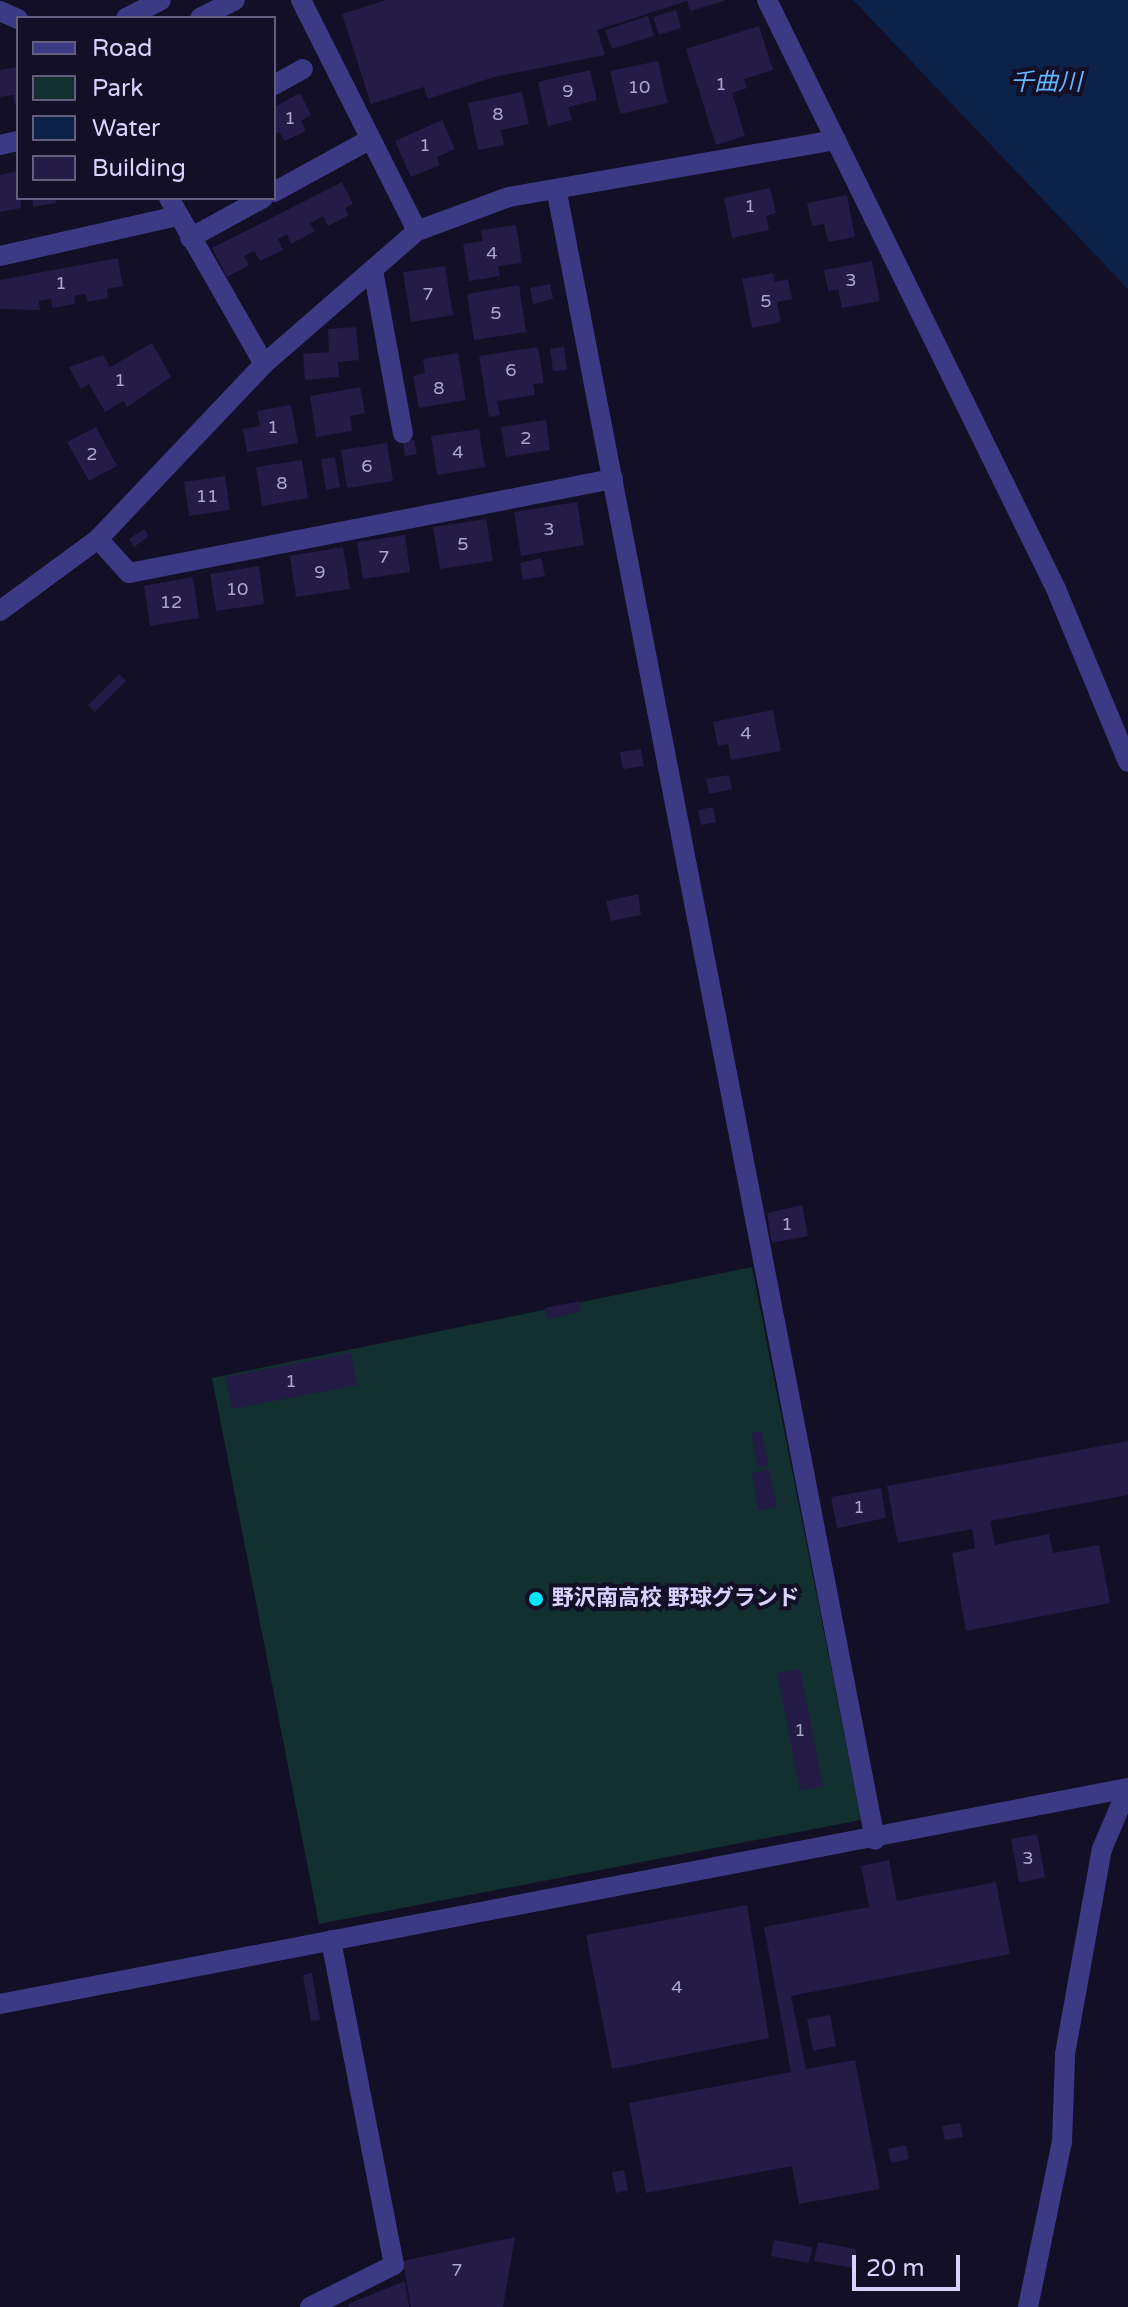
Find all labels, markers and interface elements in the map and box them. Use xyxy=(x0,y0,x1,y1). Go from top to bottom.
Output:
legend xyxy=(16,16,276,200)
text: Road xyxy=(92,34,152,63)
water label: 千曲川 xyxy=(1010,69,1082,97)
house number: 1 xyxy=(715,73,727,95)
text: Park xyxy=(92,74,143,103)
house number: 10 xyxy=(628,76,650,98)
house number: 9 xyxy=(562,80,574,102)
house number: 8 xyxy=(492,103,504,125)
house number: 1 xyxy=(284,107,296,129)
text: Water xyxy=(92,114,160,143)
house number: 1 xyxy=(419,134,431,156)
text: Building xyxy=(92,154,186,183)
house number: 1 xyxy=(744,195,756,217)
house number: 4 xyxy=(486,242,498,264)
house number: 3 xyxy=(845,269,857,291)
house number: 1 xyxy=(55,272,67,294)
house number: 7 xyxy=(422,283,434,305)
house number: 5 xyxy=(760,290,772,312)
house number: 5 xyxy=(490,302,502,324)
house number: 6 xyxy=(505,359,517,381)
house number: 1 xyxy=(114,369,126,391)
house number: 8 xyxy=(433,377,445,399)
house number: 1 xyxy=(267,416,279,438)
house number: 2 xyxy=(520,427,532,449)
house number: 4 xyxy=(452,441,464,463)
house number: 2 xyxy=(86,443,98,465)
house number: 6 xyxy=(361,455,373,477)
house number: 8 xyxy=(276,472,288,494)
house number: 11 xyxy=(196,485,218,507)
house number: 3 xyxy=(543,518,555,540)
house number: 5 xyxy=(457,533,469,555)
house number: 7 xyxy=(378,546,390,568)
house number: 9 xyxy=(314,561,326,583)
house number: 10 xyxy=(226,578,248,600)
house number: 12 xyxy=(160,591,182,613)
house number: 4 xyxy=(740,722,752,744)
house number: 1 xyxy=(781,1213,793,1235)
house number: 1 xyxy=(285,1370,297,1392)
house number: 1 xyxy=(853,1496,865,1518)
place label: 野沢南高校 野球グランド xyxy=(552,1586,800,1612)
marker: 野沢南高校 野球グランド xyxy=(527,1590,545,1608)
house number: 1 xyxy=(794,1719,806,1741)
house number: 3 xyxy=(1022,1847,1034,1869)
house number: 4 xyxy=(671,1976,683,1998)
scale bar xyxy=(856,2239,964,2289)
text: 20 m xyxy=(866,2254,924,2283)
house number: 7 xyxy=(451,2259,463,2281)

